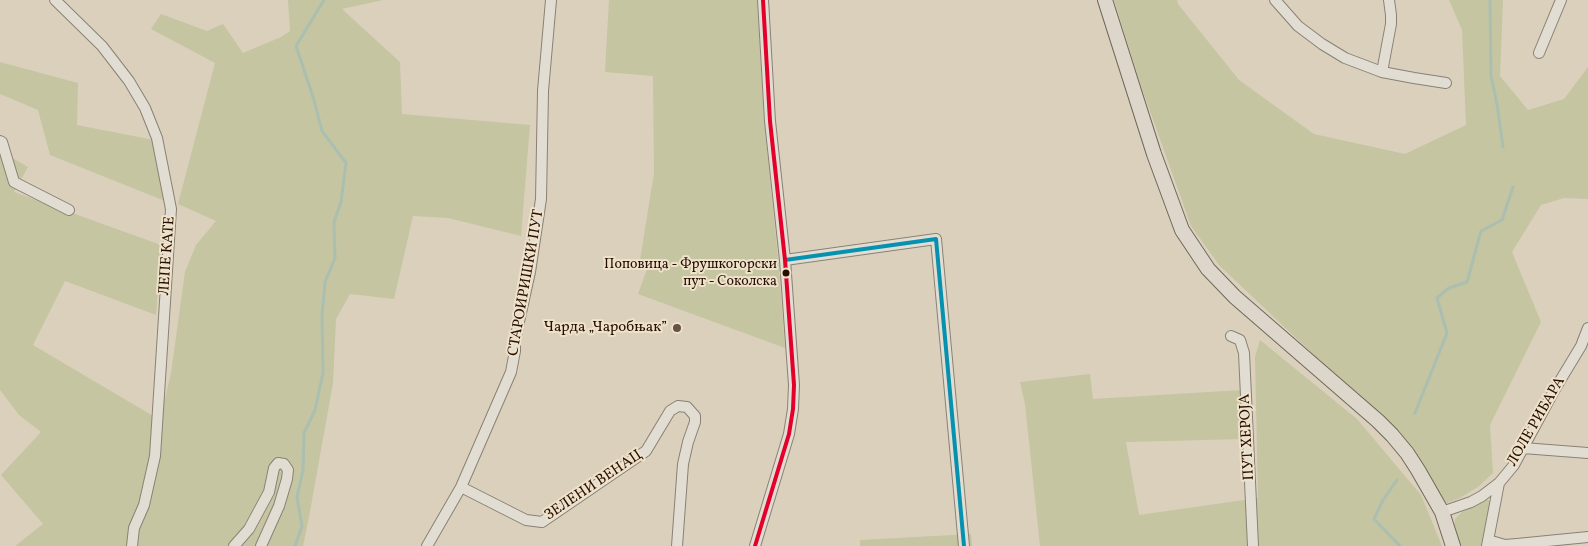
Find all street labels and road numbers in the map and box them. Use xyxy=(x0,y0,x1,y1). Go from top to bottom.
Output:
street label: СТАРОИРИШКИ ПУТ xyxy=(505,208,549,358)
street label: ЛЕПЕ КАТЕ xyxy=(156,216,180,296)
street label: ЛОЛЕ РИБАРА xyxy=(1504,374,1570,470)
street label: ПУТ ХЕРОЈА xyxy=(1237,393,1259,481)
street label: ЗЕЛЕНИ ВЕНАЦ xyxy=(542,447,646,525)

